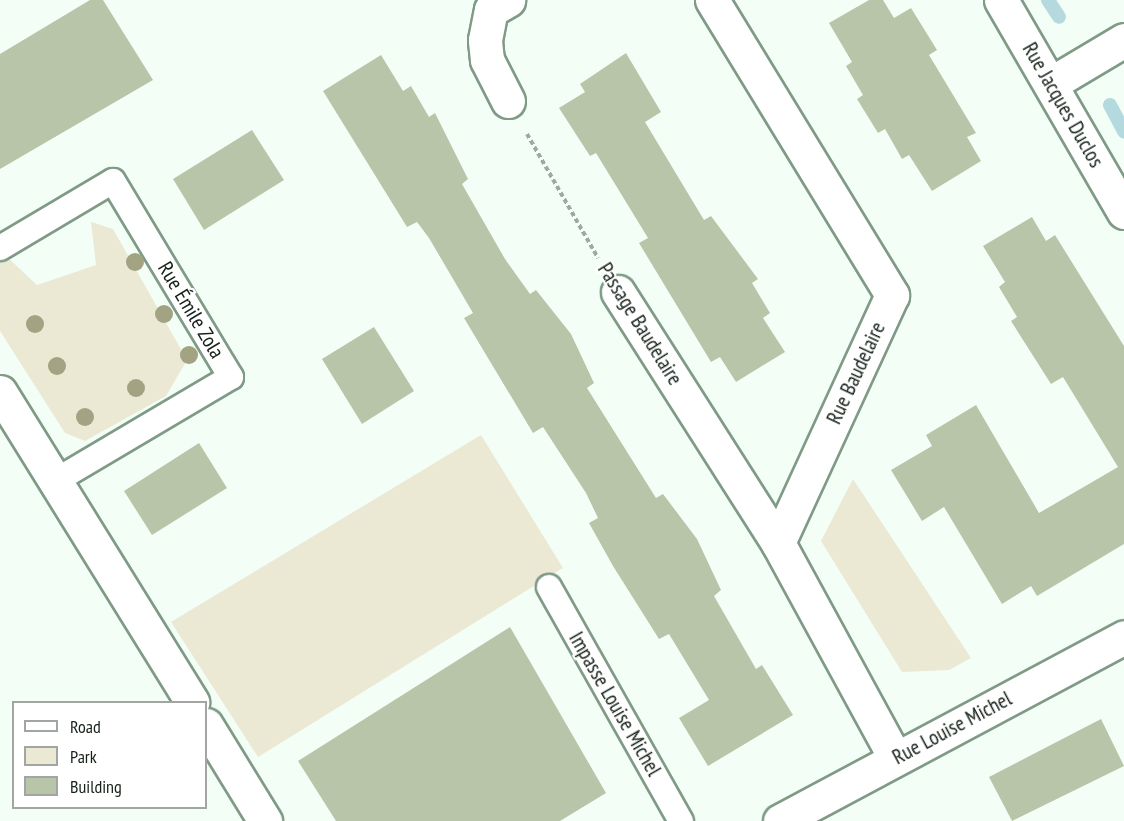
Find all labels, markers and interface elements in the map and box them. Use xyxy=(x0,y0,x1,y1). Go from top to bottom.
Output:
street label: Rue Jacques Duclos xyxy=(1017,38,1109,172)
street label: Rue Émile Zola xyxy=(152,257,230,363)
street label: Passage Baudelaire xyxy=(592,258,688,390)
street label: Rue Baudelaire xyxy=(821,318,891,428)
street label: Impasse Louise Michel xyxy=(563,627,667,781)
street label: Rue Louise Michel xyxy=(888,686,1016,770)
legend xyxy=(12,701,207,809)
text: Road xyxy=(70,715,101,738)
text: Park xyxy=(70,745,97,768)
text: Building xyxy=(70,775,122,798)

